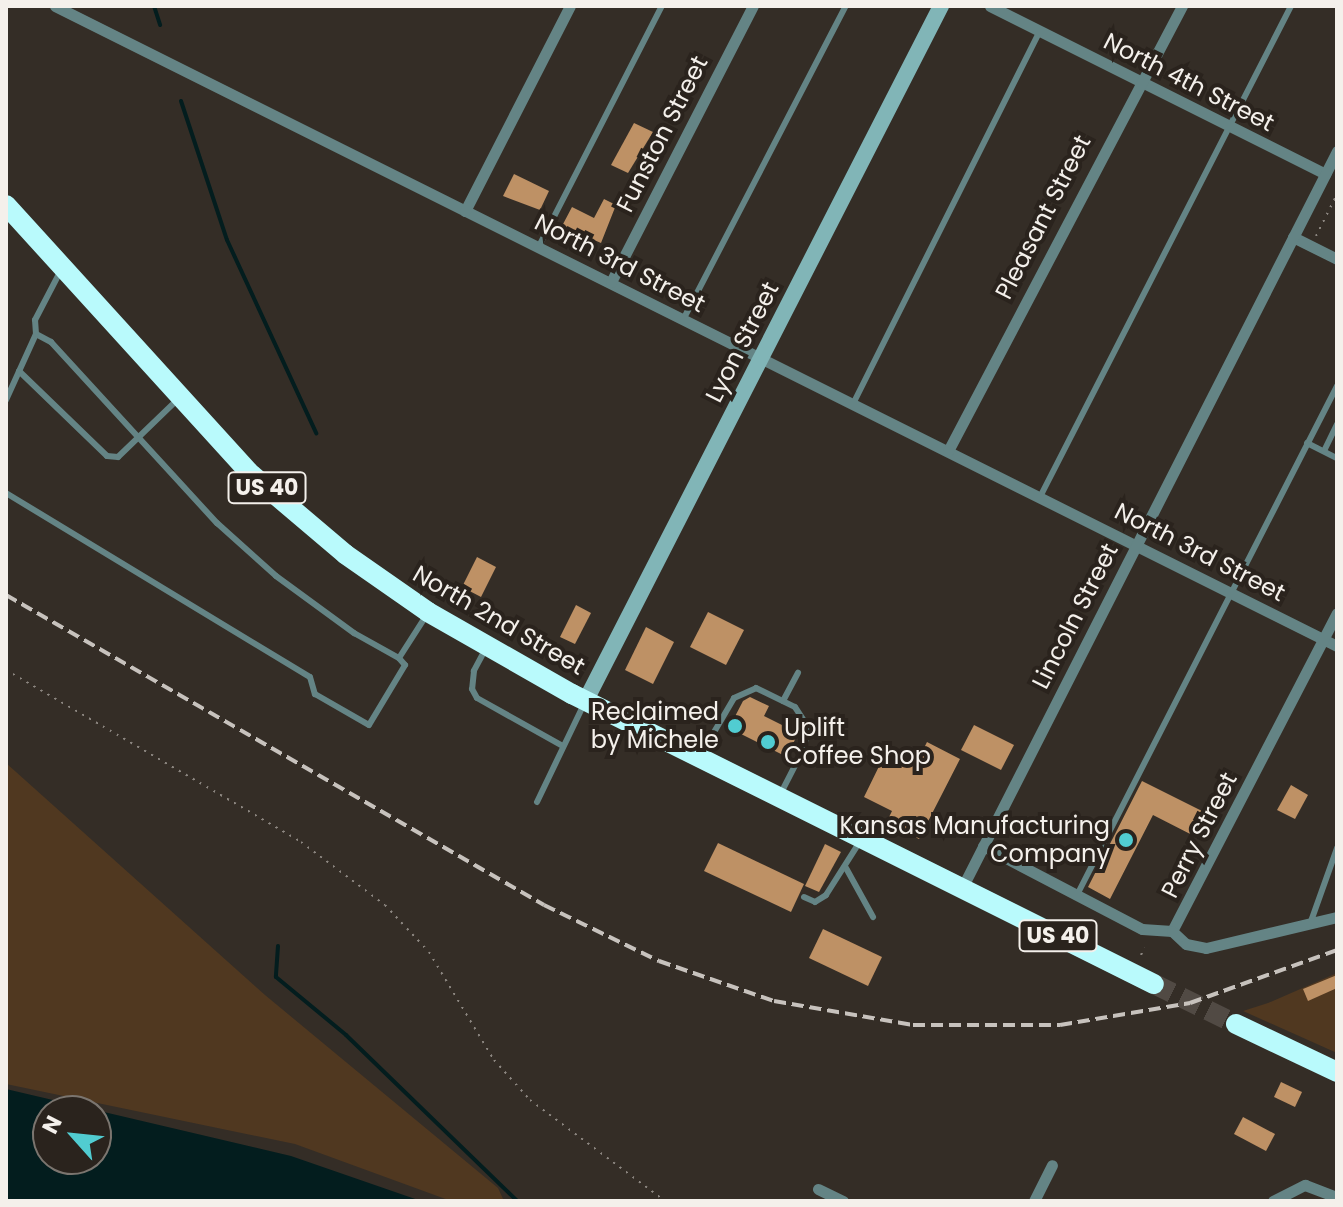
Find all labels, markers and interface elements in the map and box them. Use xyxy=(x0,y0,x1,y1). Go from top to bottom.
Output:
street label: North 4th Street xyxy=(1099,27,1279,137)
street label: Funston Street xyxy=(610,51,714,217)
street label: Pleasant Street xyxy=(989,130,1097,304)
street label: North 3rd Street xyxy=(530,208,710,318)
street label: Lyon Street xyxy=(699,277,785,407)
road number: US 40 xyxy=(227,470,307,506)
street label: North 3rd Street xyxy=(1110,497,1290,607)
street label: Lincoln Street xyxy=(1026,538,1124,694)
street label: North 2nd Street xyxy=(408,559,590,681)
place label: Reclaimed by Michele xyxy=(591,698,719,754)
place label: Uplift Coffee Shop xyxy=(784,714,931,770)
marker: Reclaimed by Michele xyxy=(726,717,744,735)
marker: Uplift Coffee Shop xyxy=(759,733,777,751)
street label: Perry Street xyxy=(1155,767,1243,903)
place label: Kansas Manufacturing Company xyxy=(840,812,1110,868)
marker: Kansas Manufacturing Company xyxy=(1117,831,1135,849)
road number: US 40 xyxy=(1018,918,1098,954)
north arrow xyxy=(32,1095,112,1175)
text: N xyxy=(34,1110,70,1139)

